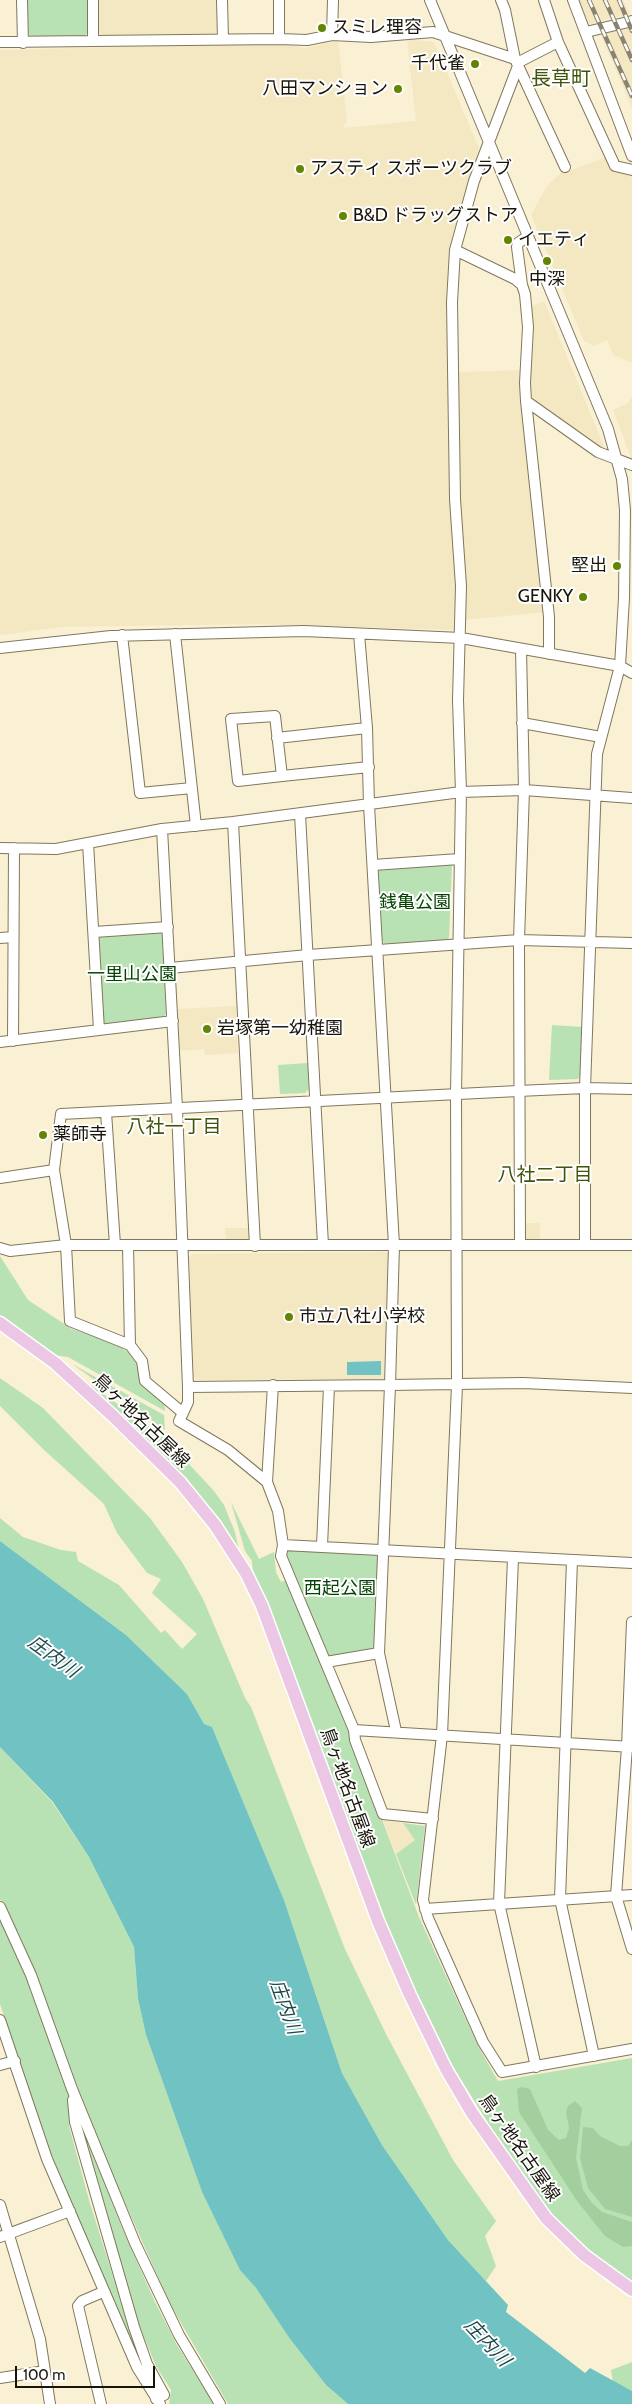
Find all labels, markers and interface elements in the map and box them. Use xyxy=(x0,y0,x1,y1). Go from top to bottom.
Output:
place label: スミレ理容 xyxy=(332,17,422,39)
marker: スミレ理容 xyxy=(316,22,328,34)
place label: 千代雀 xyxy=(411,53,465,75)
marker: 千代雀 xyxy=(469,58,481,70)
district label: 長草町 xyxy=(531,67,591,91)
place label: 八田マンション xyxy=(262,78,388,100)
marker: 八田マンション xyxy=(392,83,404,95)
place label: アスティ スポーツクラブ xyxy=(310,158,512,180)
marker: アスティ スポーツクラブ xyxy=(294,163,306,175)
place label: B&D ドラッグストア xyxy=(353,205,518,227)
marker: B&D ドラッグストア xyxy=(337,210,349,222)
place label: イエティ xyxy=(518,229,590,251)
marker: イエティ xyxy=(502,234,514,246)
marker: 中深 xyxy=(541,255,553,267)
place label: 中深 xyxy=(529,269,565,291)
place label: 堅出 xyxy=(571,555,607,577)
marker: 堅出 xyxy=(611,560,623,572)
place label: GENKY xyxy=(518,586,573,608)
marker: GENKY xyxy=(577,591,589,603)
park label: 銭亀公園 xyxy=(379,892,451,914)
park label: 一里山公園 xyxy=(87,964,177,986)
place label: 岩塚第一幼稚園 xyxy=(217,1018,343,1040)
marker: 岩塚第一幼稚園 xyxy=(201,1023,213,1035)
district label: 八社一丁目 xyxy=(127,1116,221,1138)
place label: 薬師寺 xyxy=(53,1124,107,1146)
marker: 薬師寺 xyxy=(37,1129,49,1141)
district label: 八社二丁目 xyxy=(498,1164,592,1186)
place label: 市立八社小学校 xyxy=(299,1306,425,1328)
marker: 市立八社小学校 xyxy=(283,1311,295,1323)
street label: 鳥ヶ地名古屋線 xyxy=(88,1369,194,1473)
park label: 西起公園 xyxy=(304,1578,376,1600)
water label: 庄内川 xyxy=(23,1631,83,1683)
street label: 鳥ヶ地名古屋線 xyxy=(315,1725,379,1851)
water label: 庄内川 xyxy=(265,1976,305,2038)
street label: 鳥ヶ地名古屋線 xyxy=(474,2090,564,2206)
water label: 庄内川 xyxy=(459,2314,515,2372)
scale bar xyxy=(18,2356,158,2388)
text: 100 m xyxy=(23,2366,65,2384)

